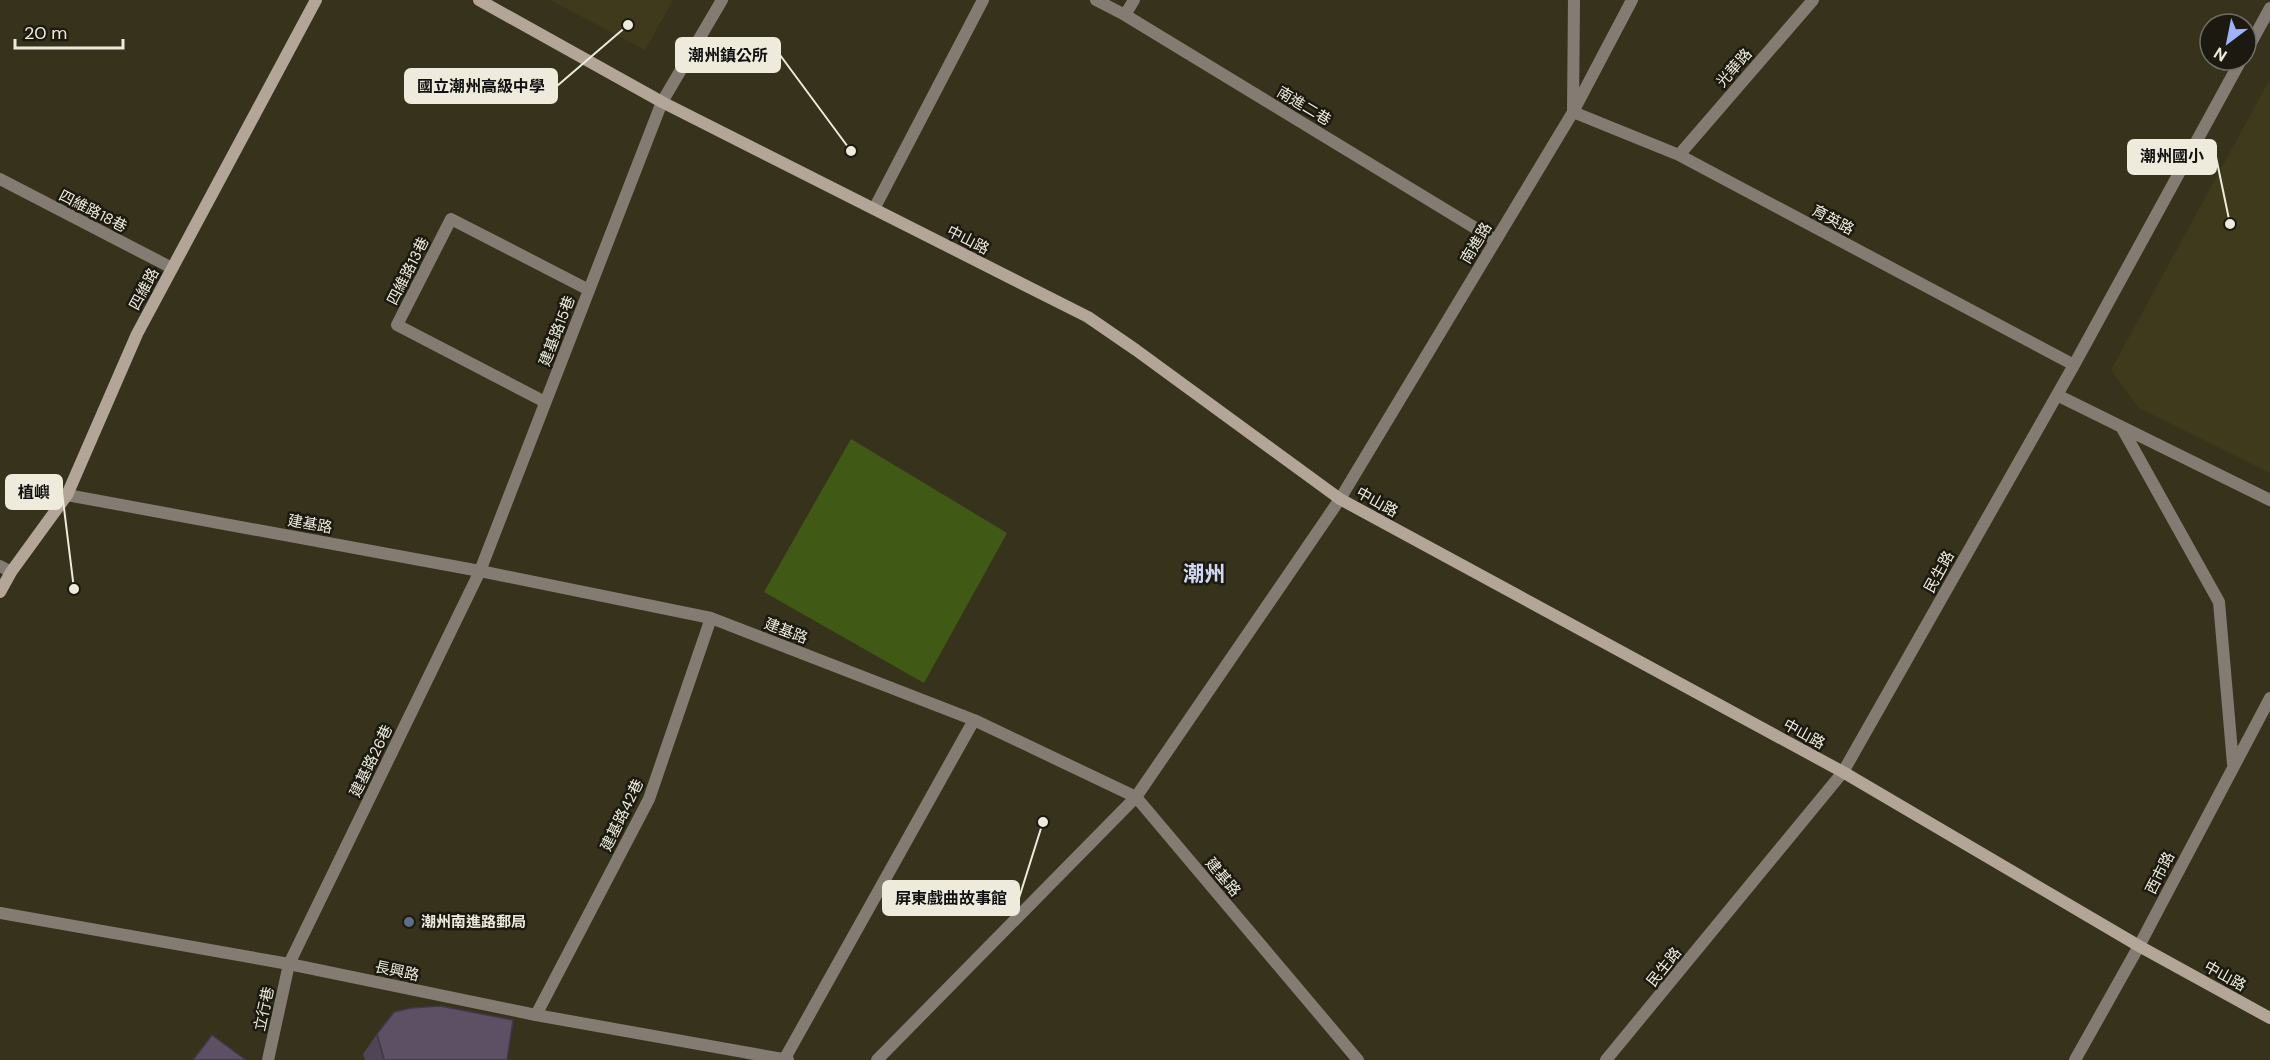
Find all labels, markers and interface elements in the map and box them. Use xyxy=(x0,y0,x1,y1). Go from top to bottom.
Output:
scale bar xyxy=(15,12,123,50)
north arrow xyxy=(2198,12,2258,72)
text: 20 m xyxy=(24,21,67,45)
callout: 潮州鎮公所 xyxy=(676,38,780,72)
text: N xyxy=(2210,42,2231,66)
street label: 光華路 xyxy=(1712,44,1756,92)
text: 潮州鎮公所 xyxy=(688,45,768,66)
callout: 國立潮州高級中學 xyxy=(405,69,557,103)
text: 國立潮州高級中學 xyxy=(417,76,545,97)
street label: 南進二巷 xyxy=(1273,82,1335,130)
callout: 潮州國小 xyxy=(2128,140,2216,174)
text: 潮州國小 xyxy=(2140,146,2204,167)
street label: 四維路18巷 xyxy=(56,185,130,237)
street label: 育英路 xyxy=(1808,201,1858,239)
street label: 南進路 xyxy=(1456,219,1496,267)
street label: 中山路 xyxy=(943,221,993,259)
street label: 四維路13巷 xyxy=(382,234,434,308)
street label: 四維路 xyxy=(125,264,163,314)
street label: 建基路15巷 xyxy=(534,293,580,369)
callout: 植嶼 xyxy=(6,475,62,509)
text: 植嶼 xyxy=(18,482,50,503)
street label: 中山路 xyxy=(1352,482,1402,522)
street label: 建基路 xyxy=(286,510,334,538)
street label: 民生路 xyxy=(1919,547,1959,597)
district label: 潮州 xyxy=(1183,560,1225,588)
street label: 建基路 xyxy=(761,614,811,648)
street label: 中山路 xyxy=(1779,714,1829,754)
street label: 建基路26巷 xyxy=(345,722,397,800)
street label: 建基路42巷 xyxy=(596,776,648,854)
street label: 西市路 xyxy=(2141,848,2179,898)
street label: 建基路 xyxy=(1201,853,1245,901)
callout: 屏東戲曲故事館 xyxy=(883,881,1019,915)
text: 屏東戲曲故事館 xyxy=(895,888,1007,909)
place label: 潮州南進路郵局 xyxy=(421,912,526,932)
marker: 潮州南進路郵局 xyxy=(402,915,416,929)
street label: 民生路 xyxy=(1642,943,1686,991)
street label: 中山路 xyxy=(2200,956,2250,996)
street label: 長興路 xyxy=(373,957,421,985)
street label: 立行巷 xyxy=(250,985,278,1033)

